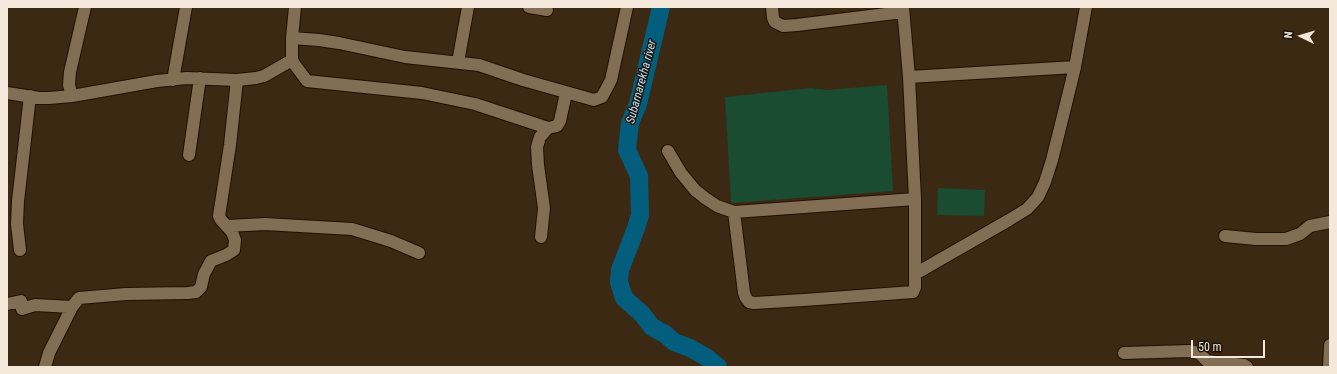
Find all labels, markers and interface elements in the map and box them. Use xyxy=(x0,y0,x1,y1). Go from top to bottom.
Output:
north arrow xyxy=(1281,16,1321,56)
text: N xyxy=(1282,31,1295,39)
water label: Subarnarekha river xyxy=(624,39,660,125)
scale bar xyxy=(1193,332,1267,358)
text: 50 m xyxy=(1198,340,1222,354)

